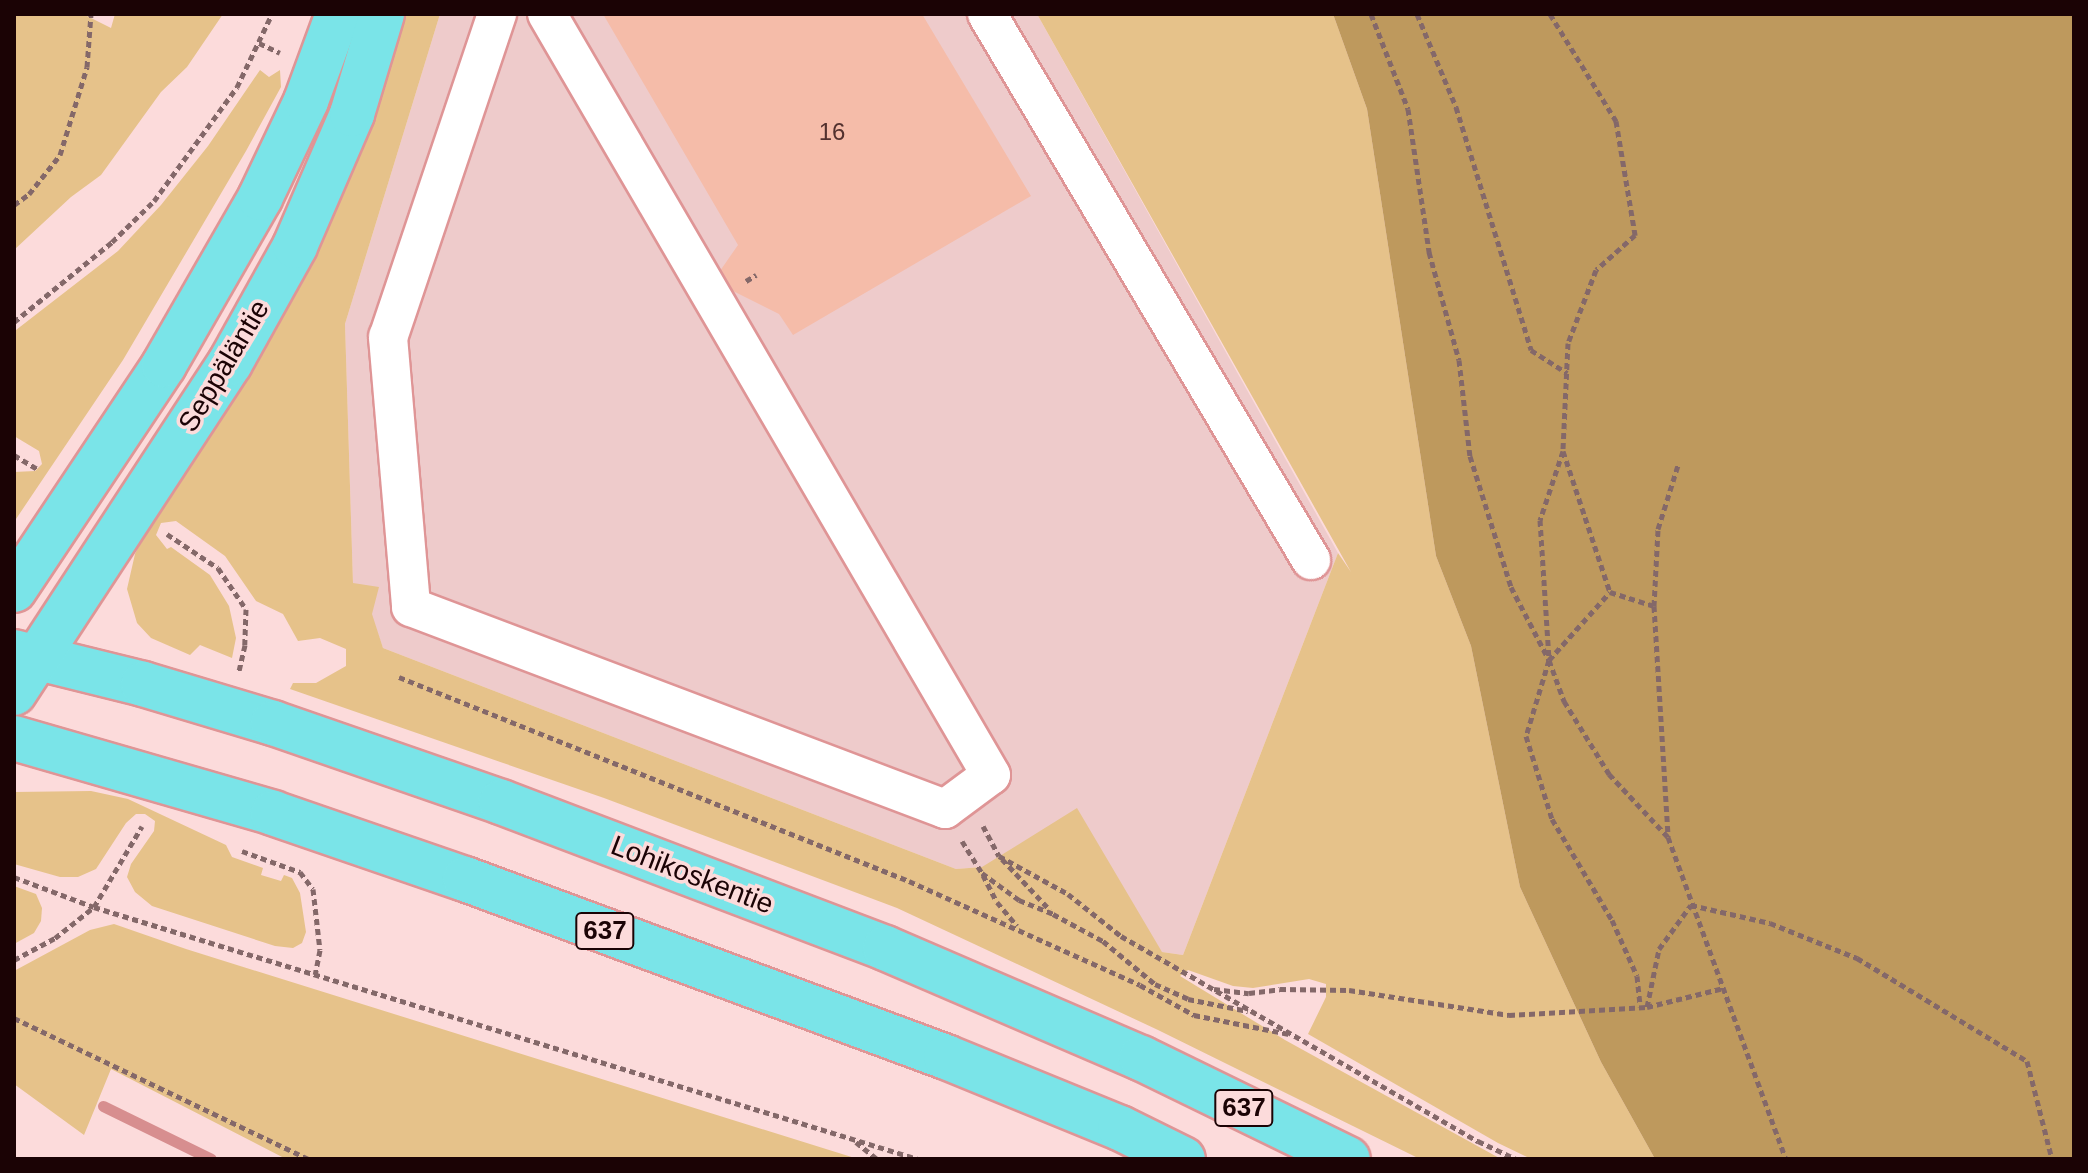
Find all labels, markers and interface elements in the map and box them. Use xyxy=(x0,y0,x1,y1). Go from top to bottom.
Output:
house number: 16 xyxy=(819,118,845,146)
street label: Seppäläntie xyxy=(172,294,276,438)
street label: Lohikoskentie xyxy=(606,829,778,921)
road number: 637 xyxy=(575,909,635,953)
road number: 637 xyxy=(1214,1086,1274,1130)

